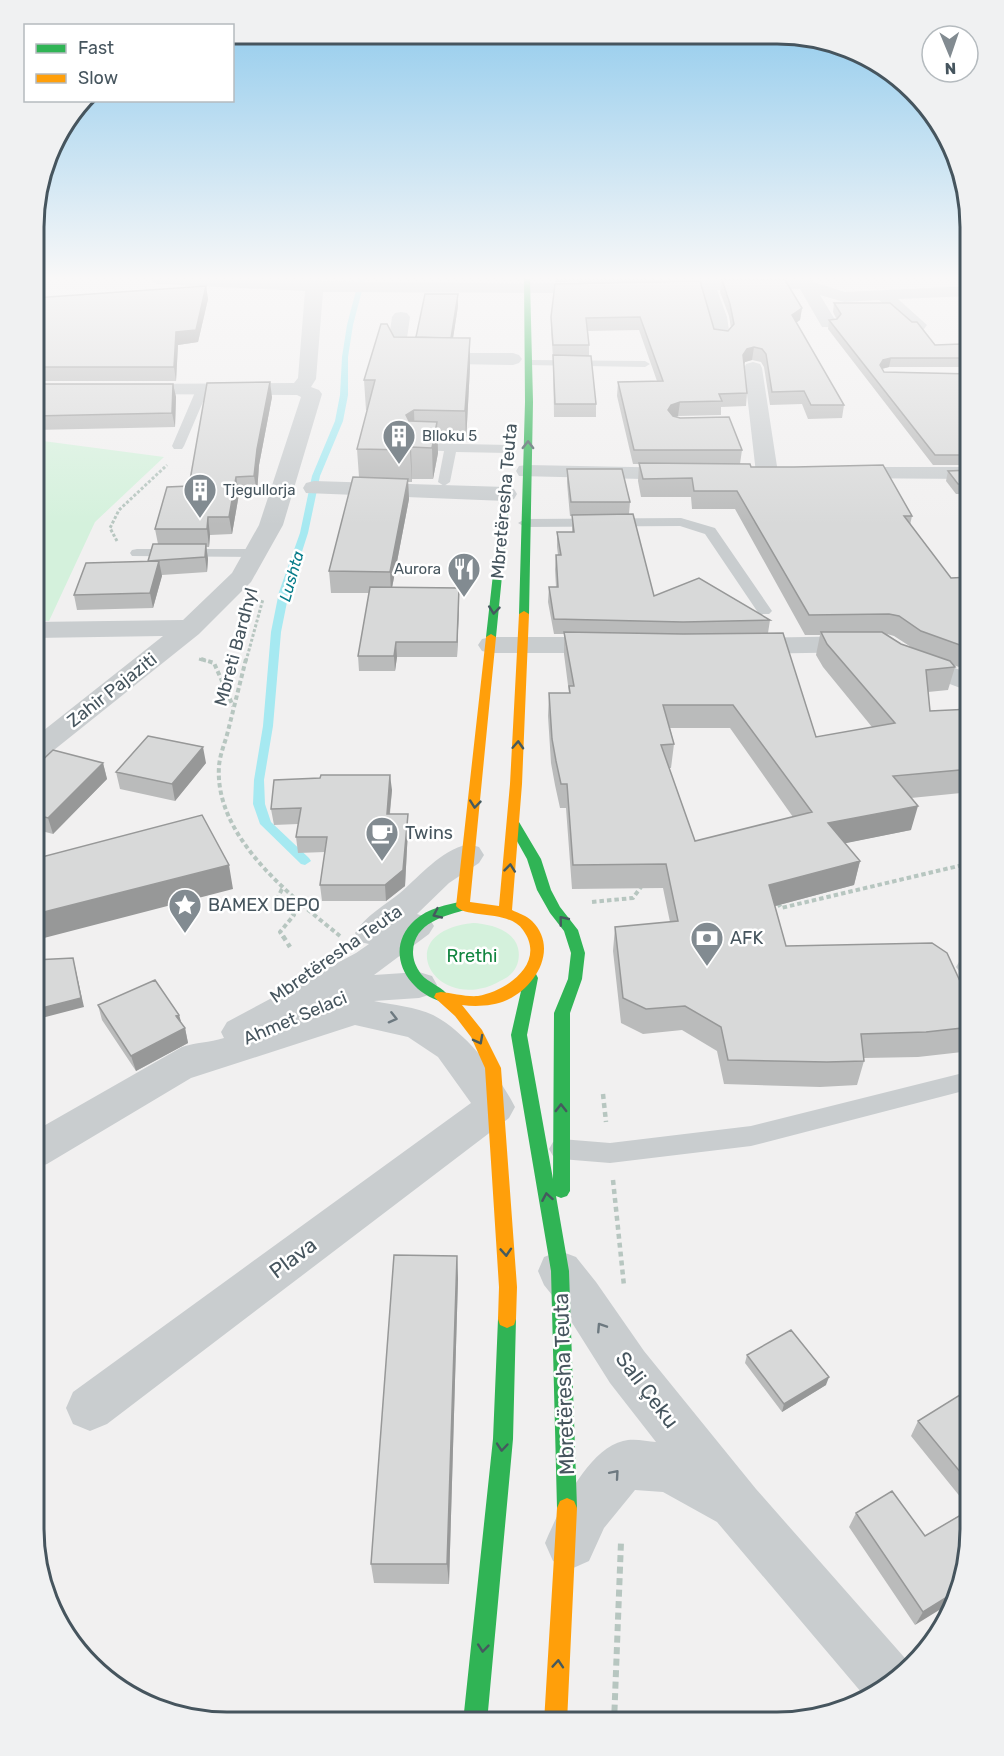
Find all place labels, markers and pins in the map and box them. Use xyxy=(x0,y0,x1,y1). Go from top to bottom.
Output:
building icon: Blloku 5 xyxy=(381,418,417,465)
place label: Blloku 5 xyxy=(422,427,477,445)
building icon: Tjegullorja xyxy=(182,472,218,519)
place label: Tjegullorja xyxy=(223,481,295,499)
restaurant icon: Aurora xyxy=(446,551,482,598)
place label: Aurora xyxy=(394,560,441,578)
cafe icon: Twins xyxy=(364,815,400,862)
place label: Twins xyxy=(405,822,453,844)
place icon: BAMEX DEPO xyxy=(167,887,203,934)
place label: BAMEX DEPO xyxy=(208,894,320,916)
bank icon: AFK xyxy=(689,920,725,967)
place label: AFK xyxy=(730,927,764,949)

